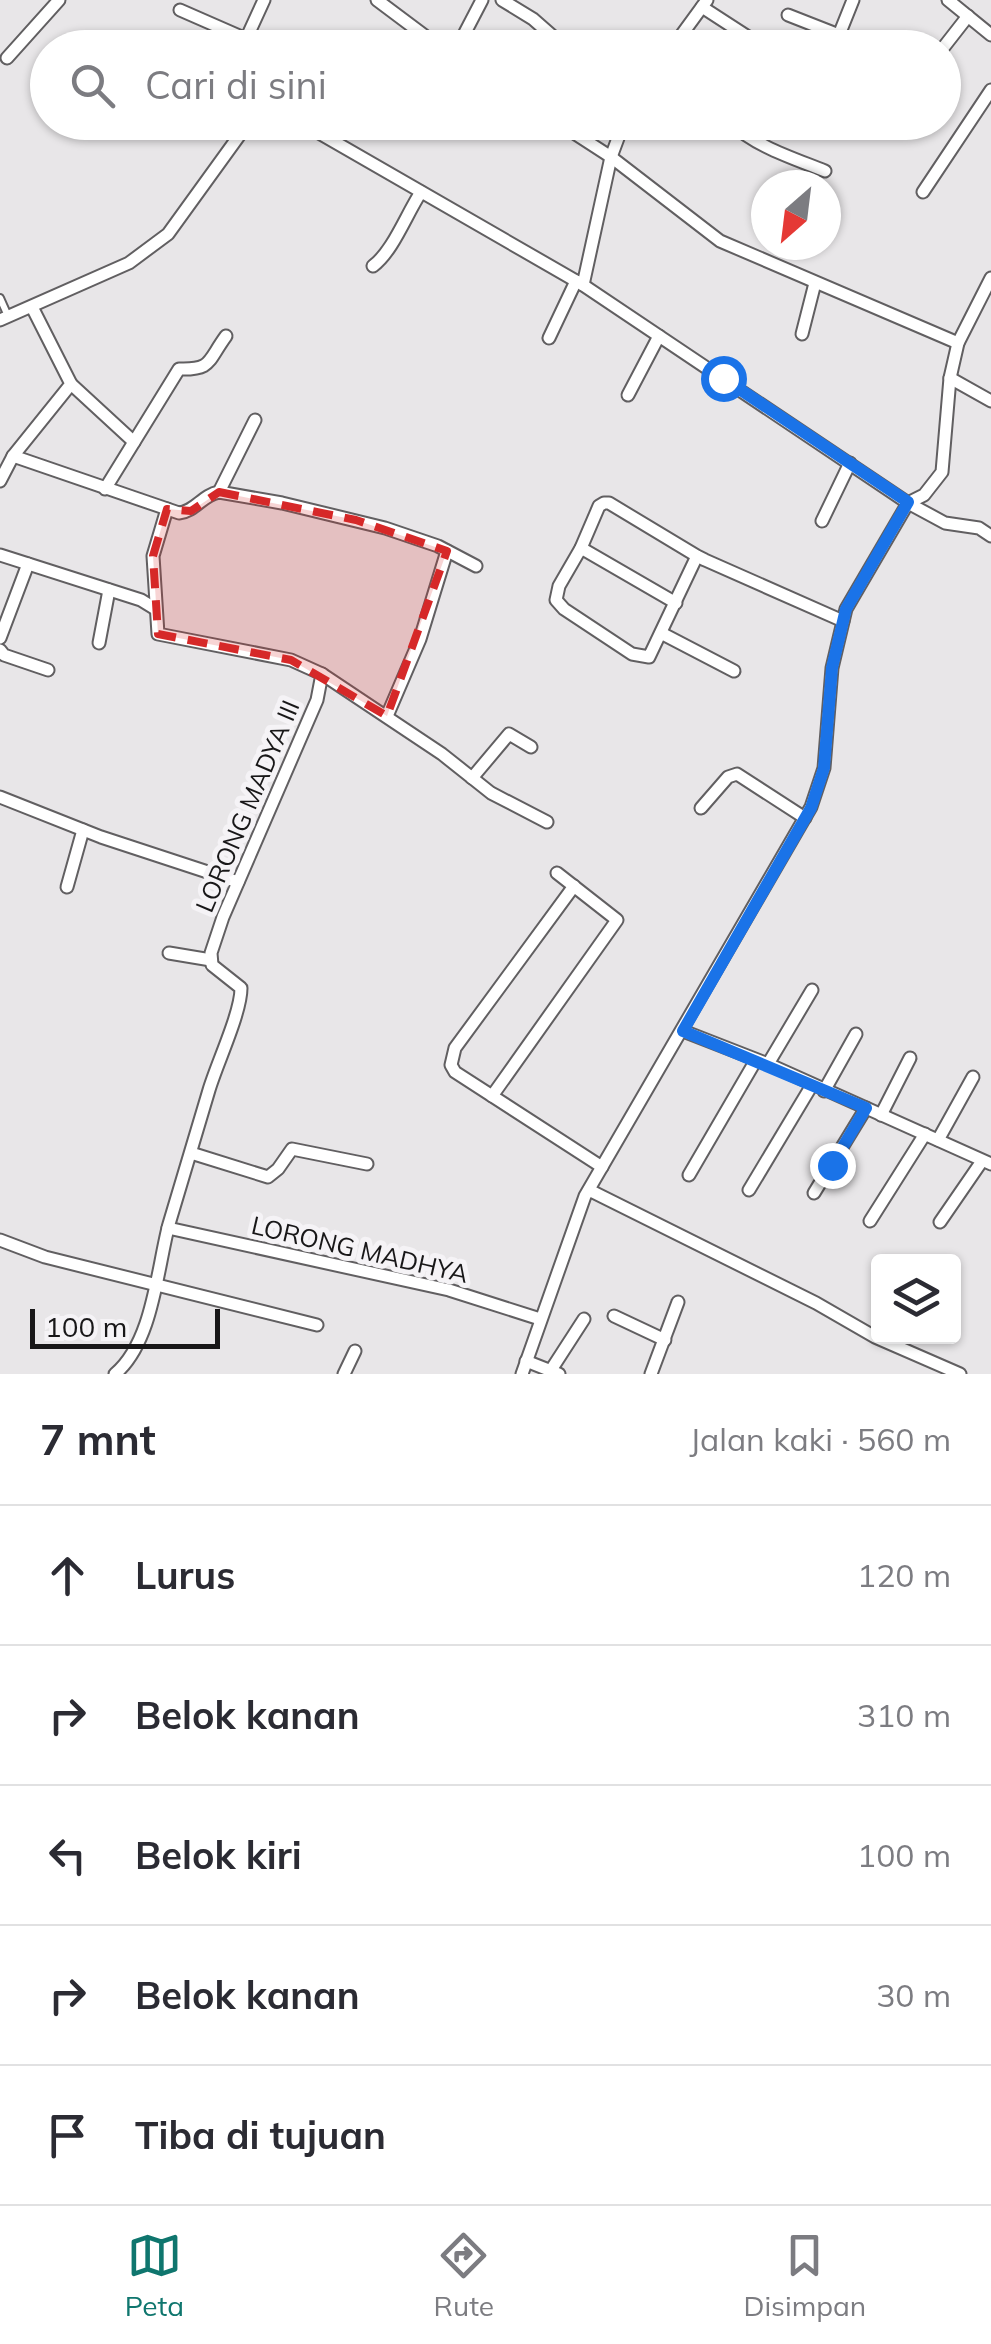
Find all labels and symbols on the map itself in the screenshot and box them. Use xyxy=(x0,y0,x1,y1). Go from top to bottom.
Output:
north arrow xyxy=(751,170,841,260)
route start xyxy=(701,356,747,402)
street label: LORONG MADYA III xyxy=(188,695,306,917)
route end xyxy=(810,1143,856,1189)
street label: LORONG MADHYA xyxy=(249,1209,471,1289)
scale bar xyxy=(30,1304,220,1348)

